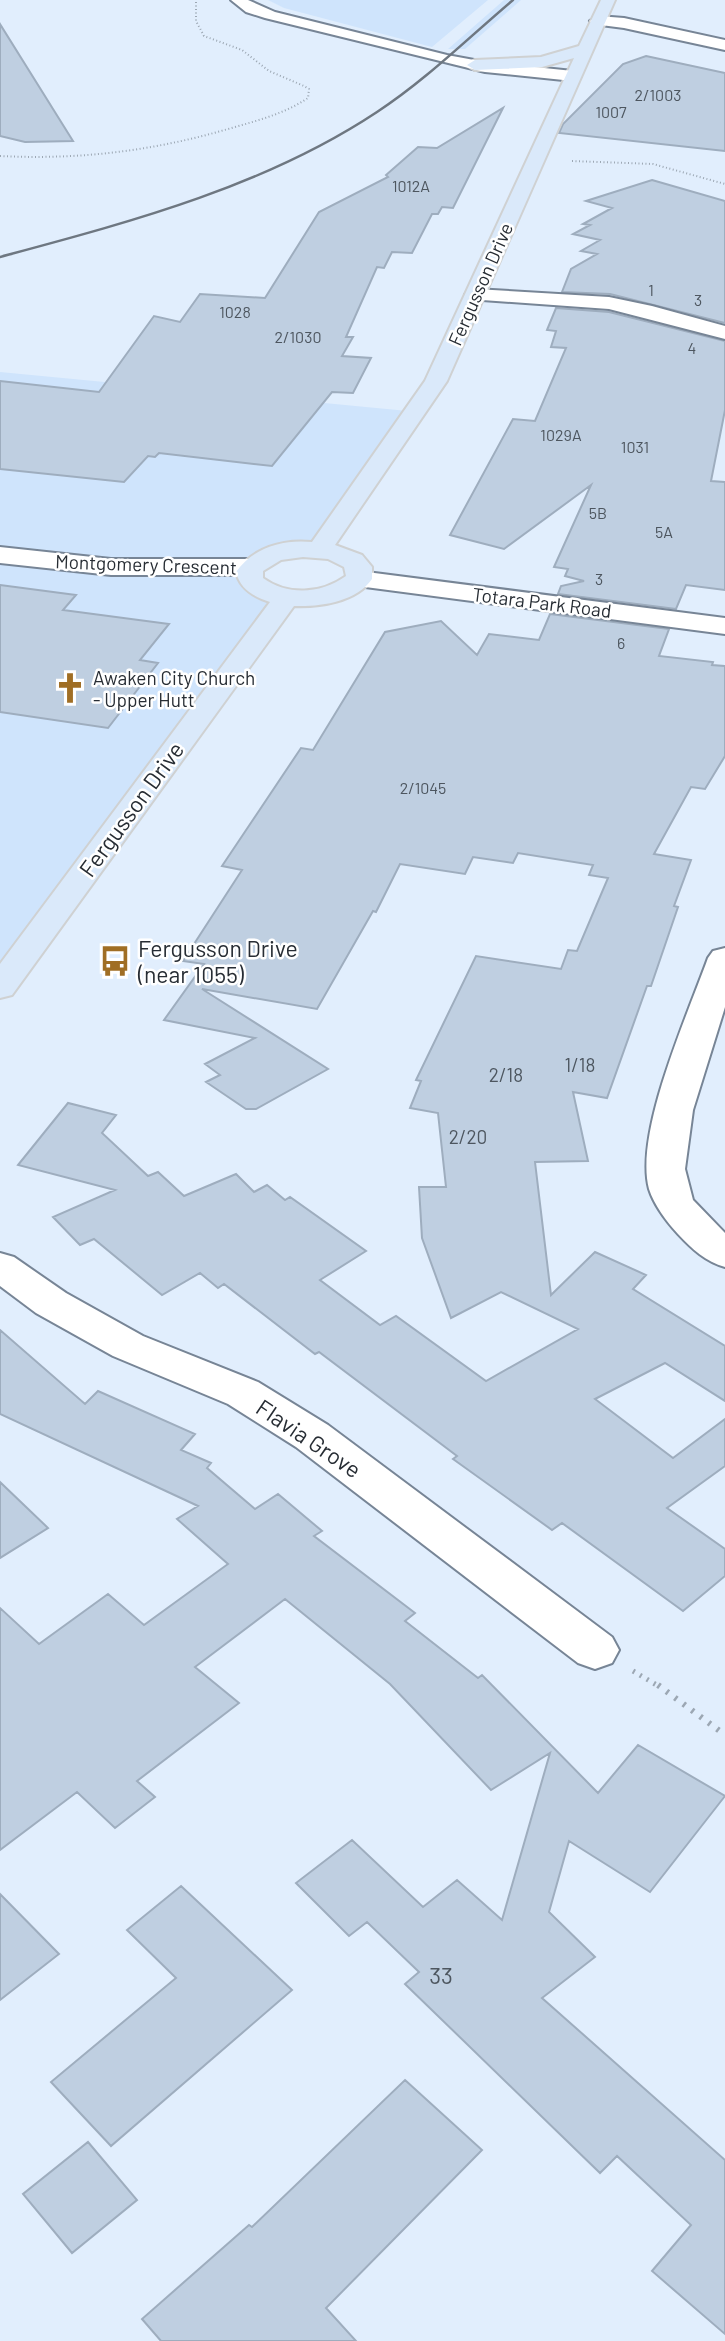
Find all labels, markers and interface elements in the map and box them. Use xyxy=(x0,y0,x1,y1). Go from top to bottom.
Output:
house number: 2/1003 xyxy=(635,85,681,104)
house number: 1007 xyxy=(595,102,627,121)
house number: 1012A xyxy=(392,176,430,195)
street label: Fergusson Drive xyxy=(443,219,517,349)
house number: 1 xyxy=(648,280,654,299)
house number: 3 xyxy=(694,290,702,309)
house number: 1028 xyxy=(219,302,251,321)
house number: 2/1030 xyxy=(275,327,321,346)
house number: 4 xyxy=(688,338,696,357)
house number: 1029A xyxy=(540,425,582,444)
house number: 1031 xyxy=(621,437,649,456)
house number: 5B xyxy=(589,503,607,522)
house number: 5A xyxy=(655,522,673,541)
street label: Montgomery Crescent xyxy=(55,549,237,579)
house number: 3 xyxy=(595,569,603,588)
street label: Totara Park Road xyxy=(471,582,613,622)
house number: 6 xyxy=(617,633,625,652)
place label: Awaken City Church - Upper Hutt xyxy=(93,666,255,711)
church icon: Awaken City Church - Upper Hutt xyxy=(53,671,87,705)
street label: Fergusson Drive xyxy=(73,736,189,882)
house number: 2/1045 xyxy=(400,778,446,797)
place label: Fergusson Drive (near 1055) xyxy=(137,934,298,988)
bus stop icon: Fergusson Drive (near 1055) xyxy=(98,944,132,978)
house number: 1/18 xyxy=(565,1053,595,1076)
house number: 2/18 xyxy=(489,1063,523,1086)
house number: 2/20 xyxy=(449,1125,487,1148)
street label: Flavia Grove xyxy=(251,1393,367,1483)
house number: 33 xyxy=(429,1961,453,1989)

